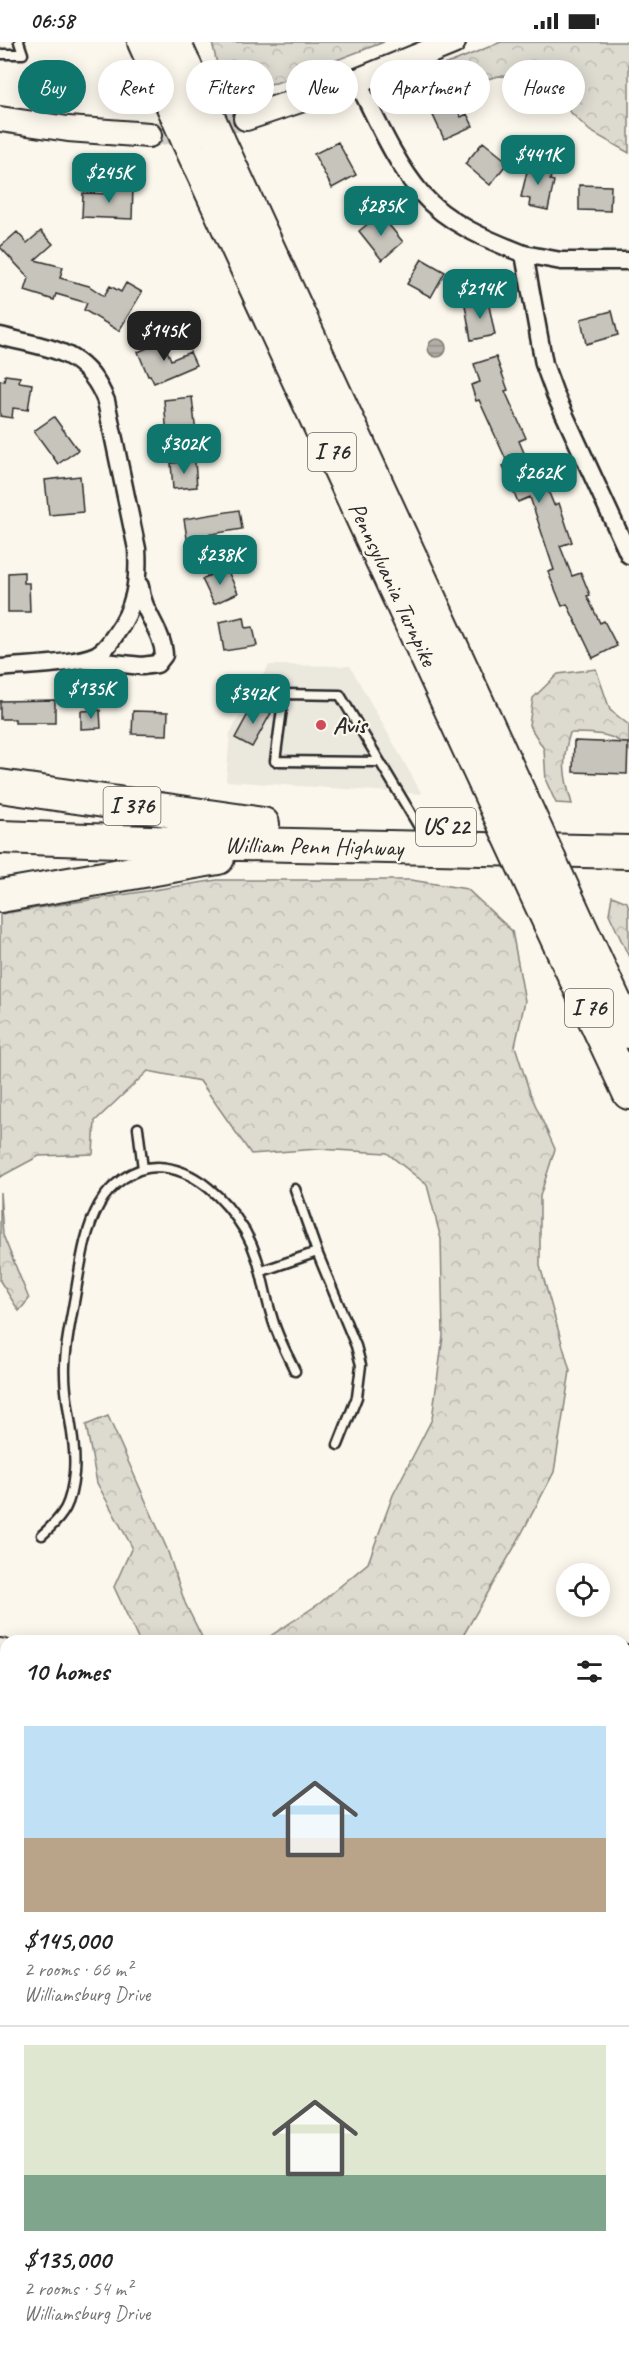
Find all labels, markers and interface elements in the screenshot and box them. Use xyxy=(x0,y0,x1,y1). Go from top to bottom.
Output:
text: 06:58 xyxy=(30,7,74,35)
chip: Buy xyxy=(18,60,86,114)
chip: Rent xyxy=(98,60,174,114)
chip: Filters xyxy=(186,60,274,114)
chip: New xyxy=(286,60,358,114)
chip: Apartment xyxy=(370,60,490,114)
chip: House xyxy=(502,60,585,114)
pin: $441K xyxy=(496,135,580,186)
text: $441K xyxy=(515,142,561,167)
pin: $245K xyxy=(67,153,151,204)
text: $245K xyxy=(86,160,132,185)
pin: $285K xyxy=(339,186,423,237)
text: $285K xyxy=(358,193,404,218)
pin: $214K xyxy=(438,269,522,320)
text: $214K xyxy=(457,276,503,301)
pin: $145K xyxy=(122,311,206,362)
text: $145K xyxy=(141,318,187,343)
pin: $302K xyxy=(142,424,226,475)
text: $302K xyxy=(161,431,207,456)
road number: I 76 xyxy=(308,433,356,471)
pin: $262K xyxy=(497,453,581,504)
text: $262K xyxy=(516,460,562,485)
street label: Pennsylvania Turnpike xyxy=(342,497,445,673)
pin: $238K xyxy=(178,535,262,586)
text: $238K xyxy=(197,542,243,567)
pin: $135K xyxy=(49,669,133,720)
pin: $342K xyxy=(211,674,295,725)
text: $135K xyxy=(68,676,114,701)
text: $342K xyxy=(230,681,276,706)
place label: Avis xyxy=(333,710,369,740)
marker: Avis xyxy=(314,718,328,732)
road number: I 376 xyxy=(104,787,160,825)
road number: US 22 xyxy=(416,808,476,846)
street label: William Penn Highway xyxy=(225,829,405,863)
road number: I 76 xyxy=(565,989,613,1027)
map controls xyxy=(556,1563,610,1617)
button: locate xyxy=(556,1563,610,1617)
text: 10 homes xyxy=(24,1655,109,1688)
icon: filters xyxy=(573,1655,606,1688)
icon: home xyxy=(261,1765,369,1873)
text: $145,000 xyxy=(24,1924,111,1957)
text: 2 rooms · 66 m² xyxy=(24,1957,132,1982)
text: Williamsburg Drive xyxy=(24,1982,150,2007)
icon: home xyxy=(261,2084,369,2192)
text: $135,000 xyxy=(24,2243,111,2276)
text: 2 rooms · 54 m² xyxy=(24,2276,132,2301)
text: Williamsburg Drive xyxy=(24,2301,150,2326)

